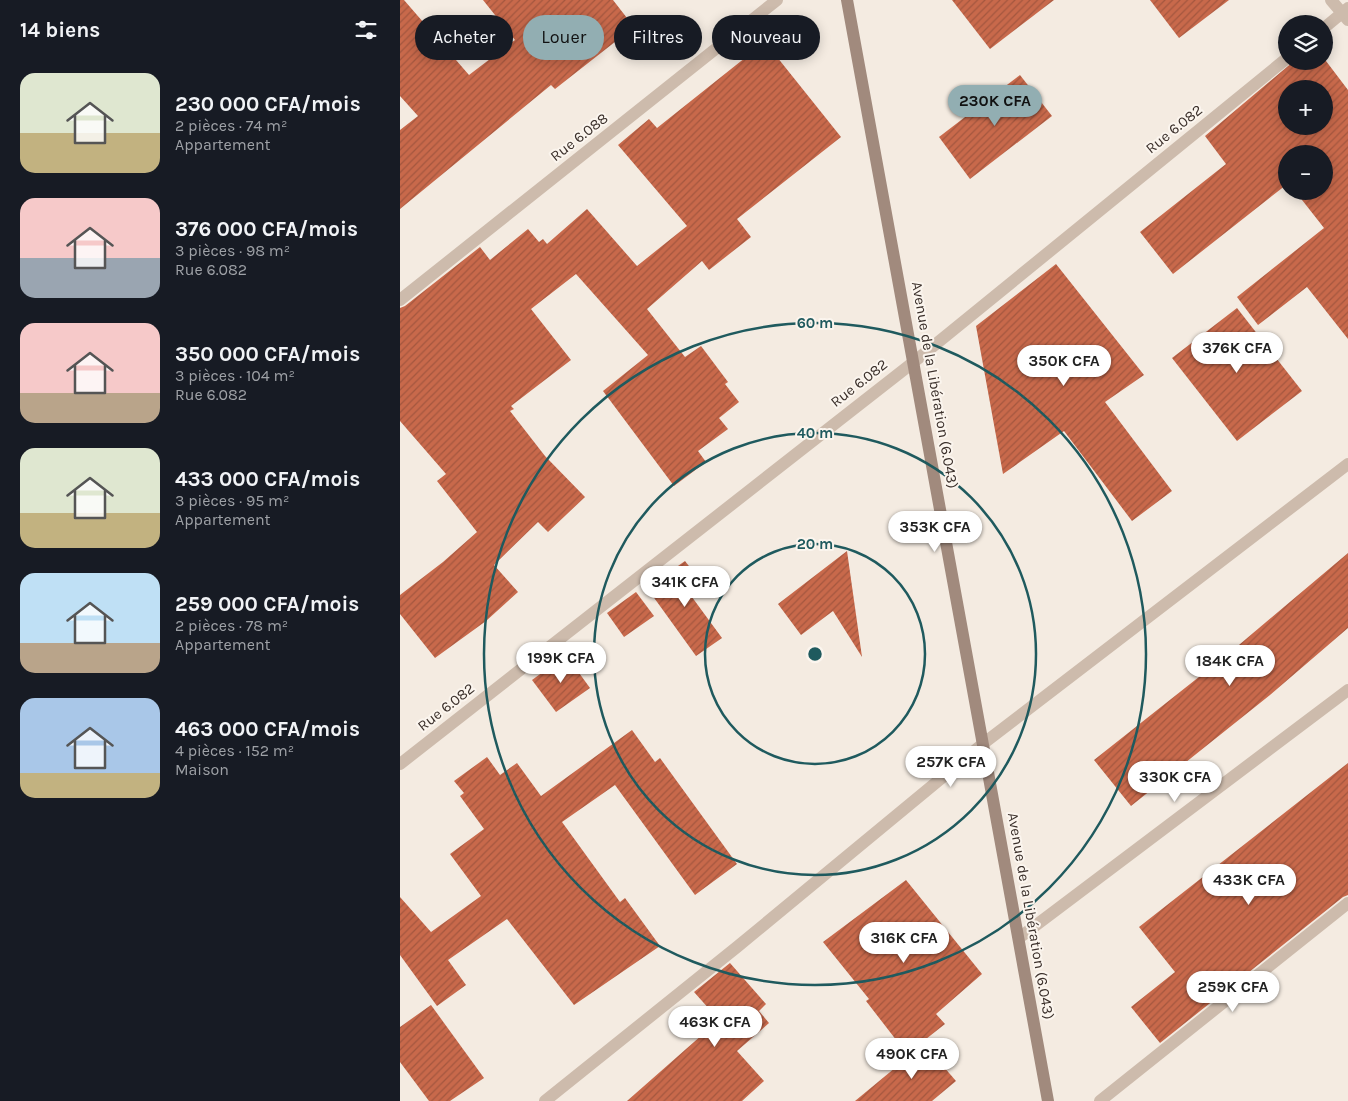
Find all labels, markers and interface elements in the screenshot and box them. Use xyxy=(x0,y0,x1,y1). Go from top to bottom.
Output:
chip: Acheter xyxy=(415,15,513,60)
chip: Louer xyxy=(523,15,604,60)
chip: Filtres xyxy=(614,15,702,60)
chip: Nouveau xyxy=(712,15,820,60)
map controls xyxy=(1278,15,1333,200)
button: layers xyxy=(1278,15,1333,70)
icon: filters xyxy=(352,16,380,44)
text: 14 biens xyxy=(20,18,100,42)
button: + xyxy=(1278,80,1333,135)
pin: 230K CFA xyxy=(943,84,1047,127)
text: 230K CFA xyxy=(959,91,1031,110)
text: 230 000 CFA/mois xyxy=(175,92,361,116)
icon: home xyxy=(60,93,120,153)
street label: Rue 6.082 xyxy=(1142,101,1206,157)
street label: Rue 6.088 xyxy=(547,109,611,165)
text: 2 pièces · 74 m² xyxy=(175,116,287,135)
text: Appartement xyxy=(175,135,271,154)
button: − xyxy=(1278,145,1333,200)
text: 376 000 CFA/mois xyxy=(175,217,358,241)
icon: home xyxy=(60,218,120,278)
text: 3 pièces · 98 m² xyxy=(175,241,290,260)
text: Rue 6.082 xyxy=(175,260,247,279)
street label: Avenue de la Libération (6.043) xyxy=(908,280,962,490)
text: 60 m xyxy=(797,314,833,332)
pin: 376K CFA xyxy=(1185,332,1289,374)
text: 376K CFA xyxy=(1202,338,1272,357)
text: 350 000 CFA/mois xyxy=(175,342,360,366)
icon: home xyxy=(60,343,120,403)
pin: 350K CFA xyxy=(1012,344,1116,387)
text: 350K CFA xyxy=(1028,351,1100,370)
street label: Rue 6.082 xyxy=(827,355,891,411)
text: 3 pièces · 104 m² xyxy=(175,366,295,385)
text: Rue 6.082 xyxy=(175,385,247,404)
text: 40 m xyxy=(797,424,833,442)
text: 433 000 CFA/mois xyxy=(175,467,360,491)
icon: home xyxy=(60,468,120,528)
text: 3 pièces · 95 m² xyxy=(175,491,289,510)
text: Appartement xyxy=(175,510,271,529)
pin: 353K CFA xyxy=(883,510,987,553)
text: 353K CFA xyxy=(899,517,971,536)
text: 20 m xyxy=(797,535,833,553)
pin: 341K CFA xyxy=(633,566,737,608)
text: 341K CFA xyxy=(651,572,719,591)
text: 259 000 CFA/mois xyxy=(175,592,359,616)
icon: home xyxy=(60,593,120,653)
text: 2 pièces · 78 m² xyxy=(175,616,288,635)
text: Appartement xyxy=(175,635,271,654)
pin: 199K CFA xyxy=(509,642,613,684)
pin: 184K CFA xyxy=(1178,644,1282,687)
centre of rings xyxy=(806,645,824,663)
text: 199K CFA xyxy=(527,648,595,667)
text: 184K CFA xyxy=(1196,651,1264,670)
street label: Rue 6.082 xyxy=(414,679,478,735)
text: 463 000 CFA/mois xyxy=(175,717,360,741)
icon: home xyxy=(60,718,120,778)
text: 4 pièces · 152 m² xyxy=(175,741,294,760)
pin: 257K CFA xyxy=(899,746,1003,788)
text: 257K CFA xyxy=(916,752,986,771)
text: Maison xyxy=(175,760,229,779)
pin: 330K CFA xyxy=(1123,760,1227,803)
text: 330K CFA xyxy=(1139,767,1211,786)
street label: Avenue de la Libération (6.043) xyxy=(1004,811,1058,1021)
pin: 433K CFA xyxy=(1197,864,1301,906)
text: 433K CFA xyxy=(1213,870,1285,889)
pin: 316K CFA xyxy=(852,922,956,964)
text: 316K CFA xyxy=(870,928,938,947)
pin: 259K CFA xyxy=(1181,970,1285,1013)
text: 259K CFA xyxy=(1197,977,1269,996)
pin: 463K CFA xyxy=(663,1006,767,1048)
text: 463K CFA xyxy=(679,1012,751,1031)
pin: 490K CFA xyxy=(860,1038,964,1080)
text: 490K CFA xyxy=(876,1044,948,1063)

